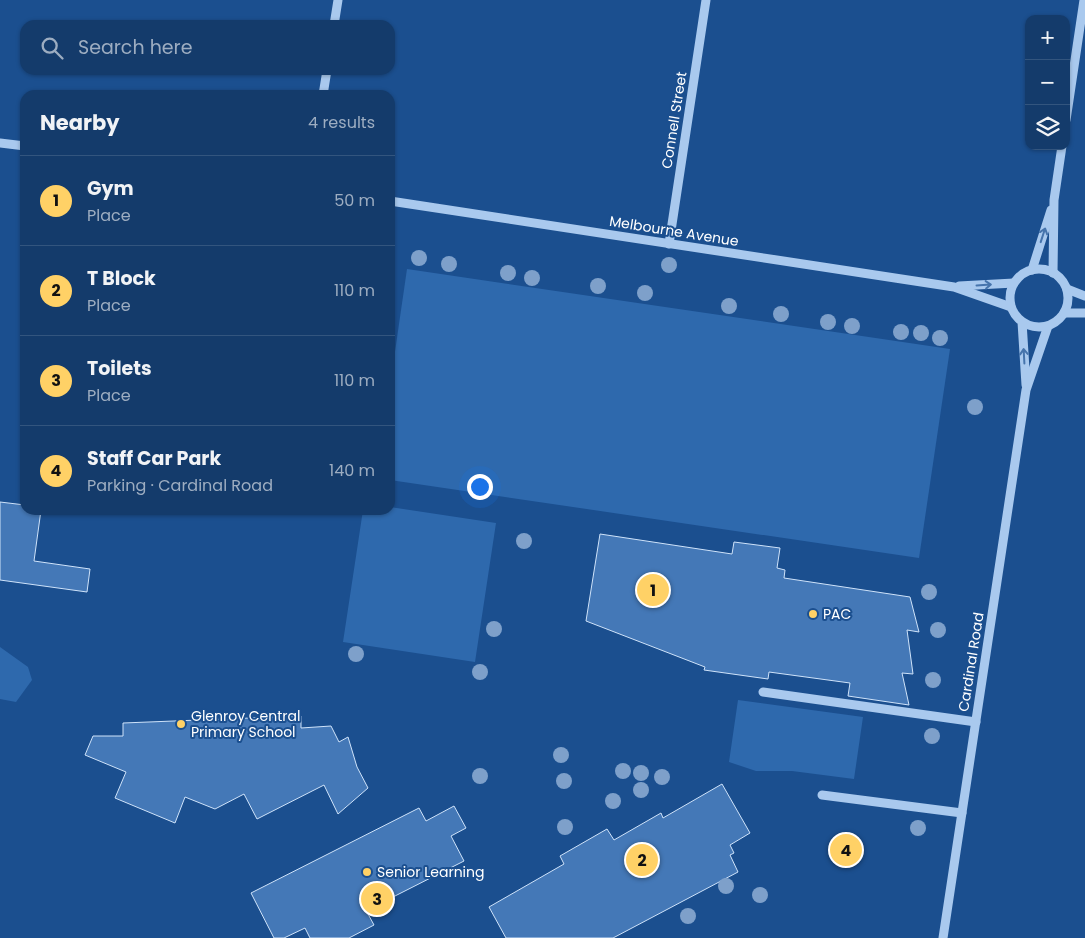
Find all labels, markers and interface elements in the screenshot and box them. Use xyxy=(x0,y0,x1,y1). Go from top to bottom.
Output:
map controls xyxy=(1025,15,1070,150)
button: + xyxy=(1025,15,1070,60)
search box xyxy=(20,20,395,75)
icon: search xyxy=(38,34,66,62)
text: Search here xyxy=(78,34,192,61)
button: − xyxy=(1025,60,1070,105)
street label: Connell Street xyxy=(656,70,692,170)
button: layers xyxy=(1025,105,1070,150)
text: Nearby xyxy=(40,108,120,137)
text: 4 results xyxy=(308,111,375,134)
text: Gym xyxy=(87,175,134,202)
text: 1 xyxy=(53,189,59,212)
text: 50 m xyxy=(334,189,375,212)
text: Place xyxy=(87,204,131,227)
street label: Melbourne Avenue xyxy=(608,211,740,251)
one-way arrow xyxy=(1039,228,1048,244)
text: T Block xyxy=(87,265,156,292)
text: 2 xyxy=(51,279,61,302)
text: 110 m xyxy=(334,279,375,302)
one-way arrow xyxy=(976,280,992,289)
text: Place xyxy=(87,294,131,317)
one-way arrow xyxy=(1019,348,1029,364)
text: Toilets xyxy=(87,355,152,382)
text: 3 xyxy=(51,369,61,392)
text: 110 m xyxy=(334,369,375,392)
text: Place xyxy=(87,384,131,407)
text: Staff Car Park xyxy=(87,445,221,472)
text: 4 xyxy=(51,459,61,482)
text: 140 m xyxy=(329,459,375,482)
text: Parking · Cardinal Road xyxy=(87,474,273,497)
your location xyxy=(467,474,493,500)
pin: 1 xyxy=(637,571,669,609)
place label: PAC xyxy=(823,604,851,624)
marker: PAC xyxy=(807,608,819,620)
street label: Cardinal Road xyxy=(953,611,989,713)
place label: Glenroy Central Primary School xyxy=(191,706,300,742)
marker: Glenroy Central Primary School xyxy=(175,718,187,730)
pin: 4 xyxy=(830,831,862,869)
pin: 2 xyxy=(626,841,658,879)
place label: Senior Learning xyxy=(377,862,484,882)
marker: Senior Learning xyxy=(361,866,373,878)
pin: 3 xyxy=(361,880,393,918)

